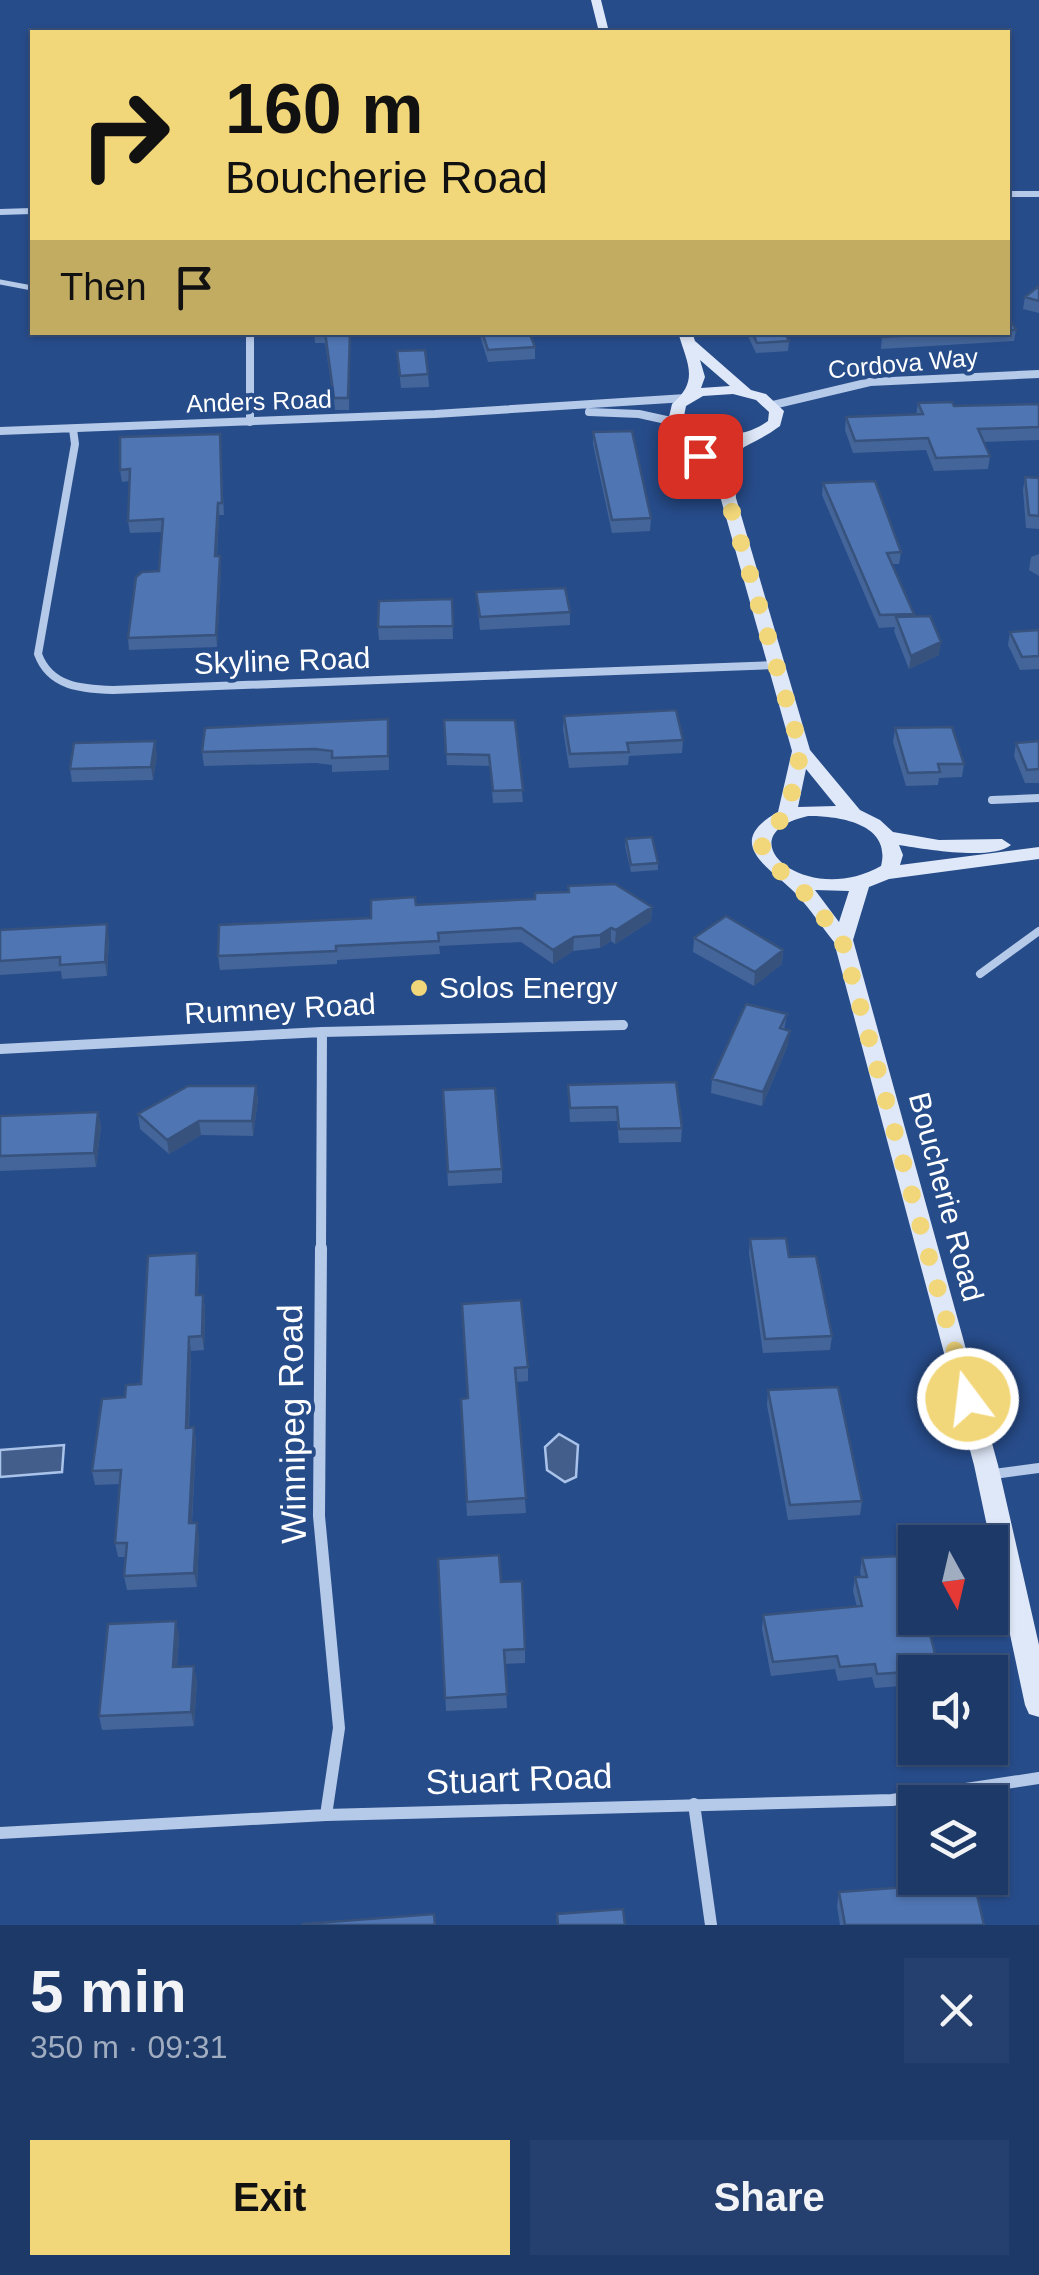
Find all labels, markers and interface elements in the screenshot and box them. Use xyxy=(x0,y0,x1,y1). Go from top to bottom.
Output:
icon: right xyxy=(60,70,190,200)
text: 160 m xyxy=(225,70,423,148)
text: Boucherie Road xyxy=(225,152,548,203)
icon: arrive xyxy=(167,260,222,315)
text: Then xyxy=(60,266,147,308)
street label: Cordova Way xyxy=(827,342,980,384)
street label: Anders Road xyxy=(186,384,332,418)
pin xyxy=(658,414,743,499)
icon: arrive xyxy=(673,429,728,484)
street label: Skyline Road xyxy=(193,641,371,680)
place label: Solos Energy xyxy=(439,971,617,1004)
marker: Solos Energy xyxy=(408,977,430,999)
street label: Rumney Road xyxy=(183,987,377,1030)
street label: Boucherie Road xyxy=(903,1089,990,1305)
street label: Winnipeg Road xyxy=(270,1304,313,1544)
position arrow xyxy=(916,1347,1020,1451)
north arrow xyxy=(898,1525,1008,1635)
map controls xyxy=(898,1525,1008,1895)
button: sound xyxy=(898,1655,1008,1765)
street label: Stuart Road xyxy=(425,1756,613,1801)
button: layers xyxy=(898,1785,1008,1895)
text: 5 min xyxy=(30,1958,187,2025)
button: close xyxy=(904,1958,1009,2063)
text: 350 m · 09:31 xyxy=(30,2029,227,2065)
button: Exit xyxy=(30,2140,510,2255)
button: Share xyxy=(530,2140,1009,2255)

